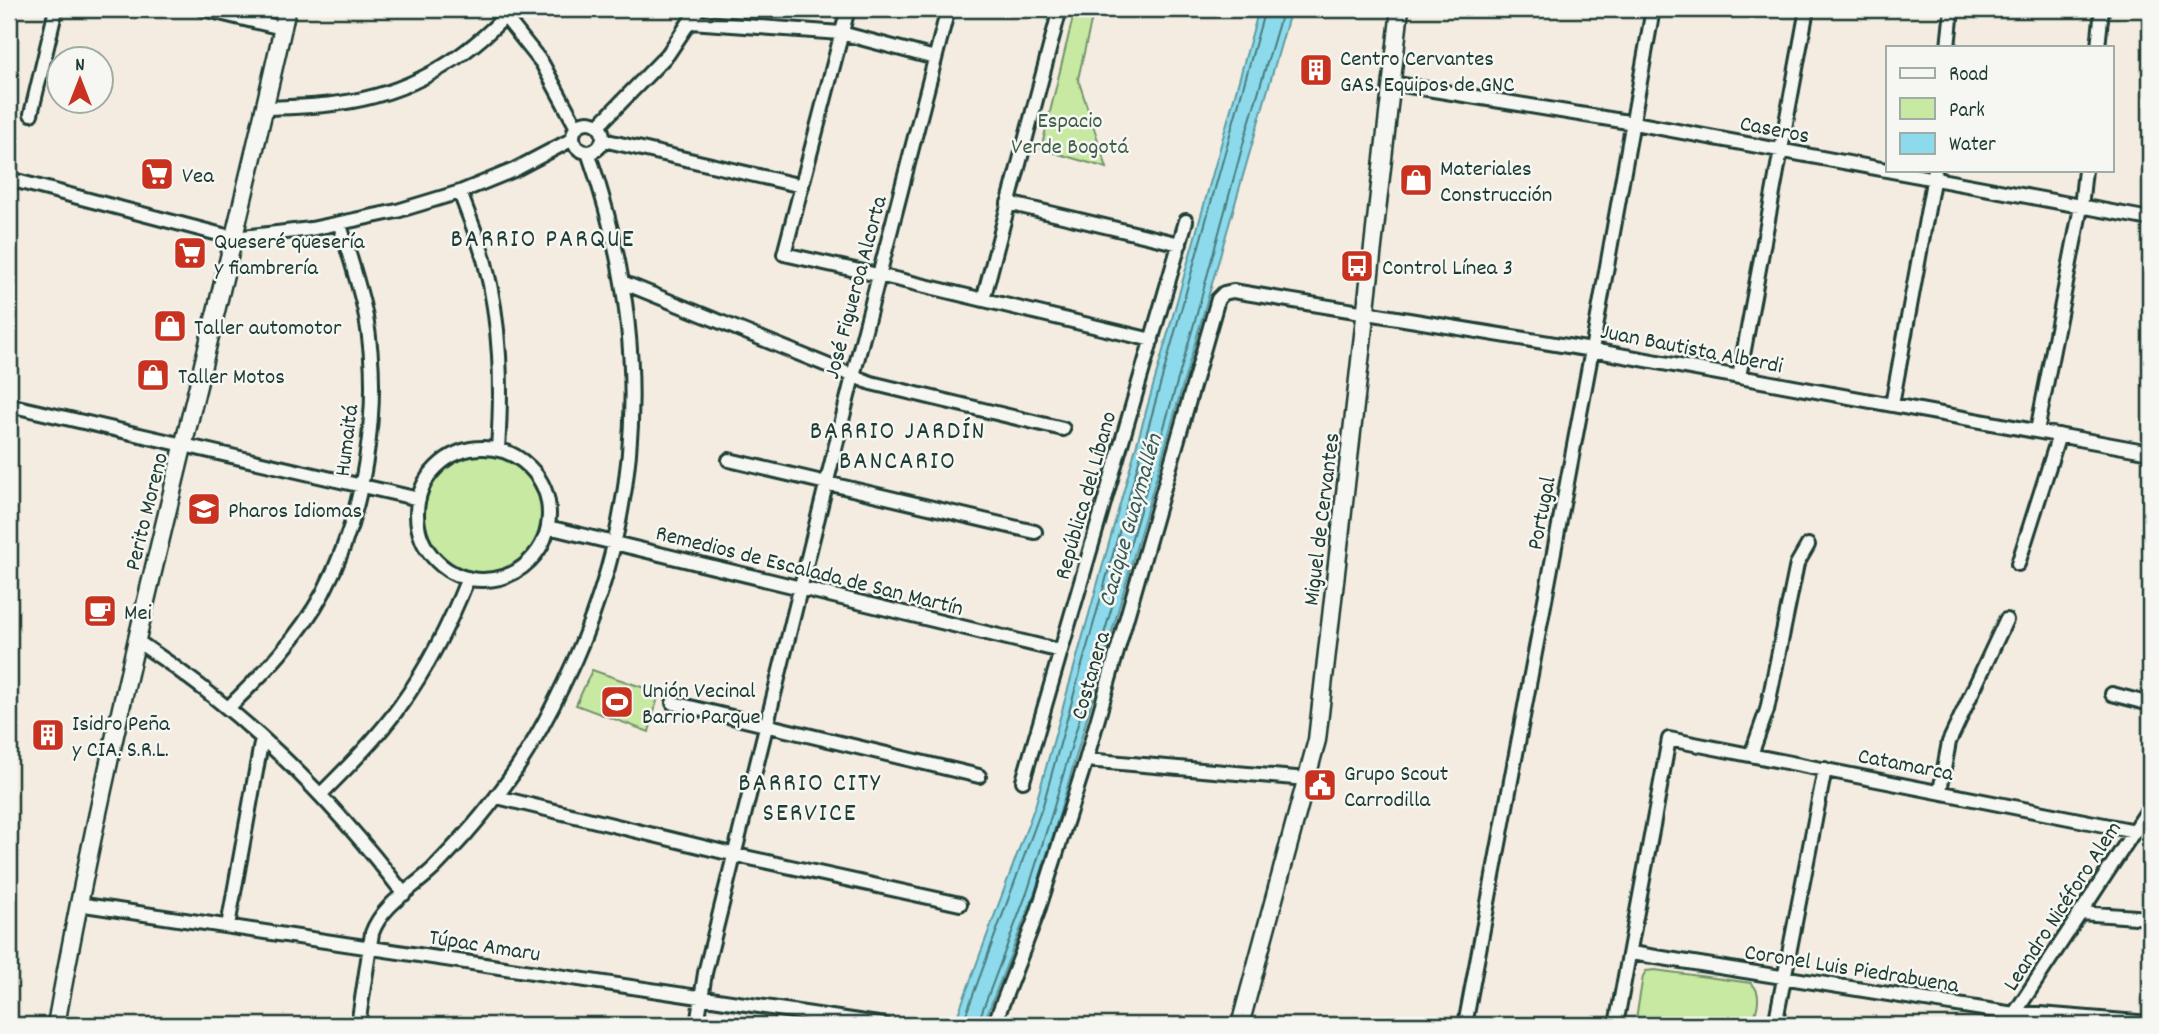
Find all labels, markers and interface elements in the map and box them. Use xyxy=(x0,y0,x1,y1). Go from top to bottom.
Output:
place label: Centro Cervantes GAS. Equipos de GNC xyxy=(1340,44,1515,103)
north arrow xyxy=(46,46,116,116)
legend xyxy=(1886,46,2114,172)
building icon: Centro Cervantes GAS. Equipos de GNC xyxy=(1297,51,1335,89)
text: N xyxy=(75,53,85,80)
text: Road xyxy=(1949,61,1988,91)
text: Park xyxy=(1949,97,1985,127)
park label: Espacio Verde Bogotá xyxy=(1011,106,1129,165)
street label: Caseros xyxy=(1737,109,1812,154)
text: Water xyxy=(1949,131,1996,161)
place label: Materiales Construcción xyxy=(1440,154,1552,213)
supermarket icon: Vea xyxy=(138,155,176,193)
place label: Vea xyxy=(182,161,215,194)
shop icon: Materiales Construcción xyxy=(1397,161,1435,199)
street label: José Figueroa Alcorta xyxy=(817,192,898,383)
district label: BARRIO PARQUE xyxy=(451,222,635,259)
place label: Queseré quesería y fiambrería xyxy=(214,227,366,286)
supermarket icon: Queseré quesería y fiambrería xyxy=(171,234,209,272)
bus stop icon: Control Línea 3 xyxy=(1338,247,1376,285)
place label: Control Línea 3 xyxy=(1382,253,1513,286)
shop icon: Taller automotor xyxy=(151,307,189,345)
place label: Taller automotor xyxy=(194,313,342,346)
street label: Juan Bautista Alberdi xyxy=(1597,317,1785,384)
shop icon: Taller Motos xyxy=(134,356,172,394)
place label: Taller Motos xyxy=(178,362,285,395)
street label: Humaitá xyxy=(328,402,369,478)
street label: República del Líbano xyxy=(1048,408,1127,584)
district label: BARRIO JARDÍN BANCARIO xyxy=(810,414,986,481)
water label: Cacique Guaymallén xyxy=(1091,430,1173,611)
street label: Miguel de Cervantes xyxy=(1296,431,1350,608)
street label: Perito Moreno xyxy=(118,449,179,574)
street label: Portugal xyxy=(1520,474,1567,553)
school or university icon: Pharos Idiomas xyxy=(185,490,223,528)
place label: Pharos Idiomas xyxy=(228,496,362,529)
street label: Remedios de Escalada de San Martín xyxy=(652,518,966,627)
cafe icon: Mei xyxy=(81,592,119,630)
place label: Mei xyxy=(124,598,152,631)
street label: Costanera xyxy=(1064,627,1121,724)
place label: Unión Vecinal Barrio Parque xyxy=(642,676,761,735)
sports icon: Unión Vecinal Barrio Parque xyxy=(598,683,636,721)
place label: Isidro Peña y CIA. S.R.L. xyxy=(72,709,171,768)
building icon: Isidro Peña y CIA. S.R.L. xyxy=(29,716,67,754)
street label: Catamarca xyxy=(1855,741,1957,792)
place label: Grupo Scout Carrodilla xyxy=(1344,759,1448,818)
district label: BARRIO CITY SERVICE xyxy=(738,766,882,833)
public building icon: Grupo Scout Carrodilla xyxy=(1301,766,1339,804)
street label: Leandro Nicéforo Alem xyxy=(1997,815,2131,998)
street label: Túpac Amaru xyxy=(426,922,543,973)
street label: Coronel Luis Piedrabuena xyxy=(1742,937,1962,1004)

